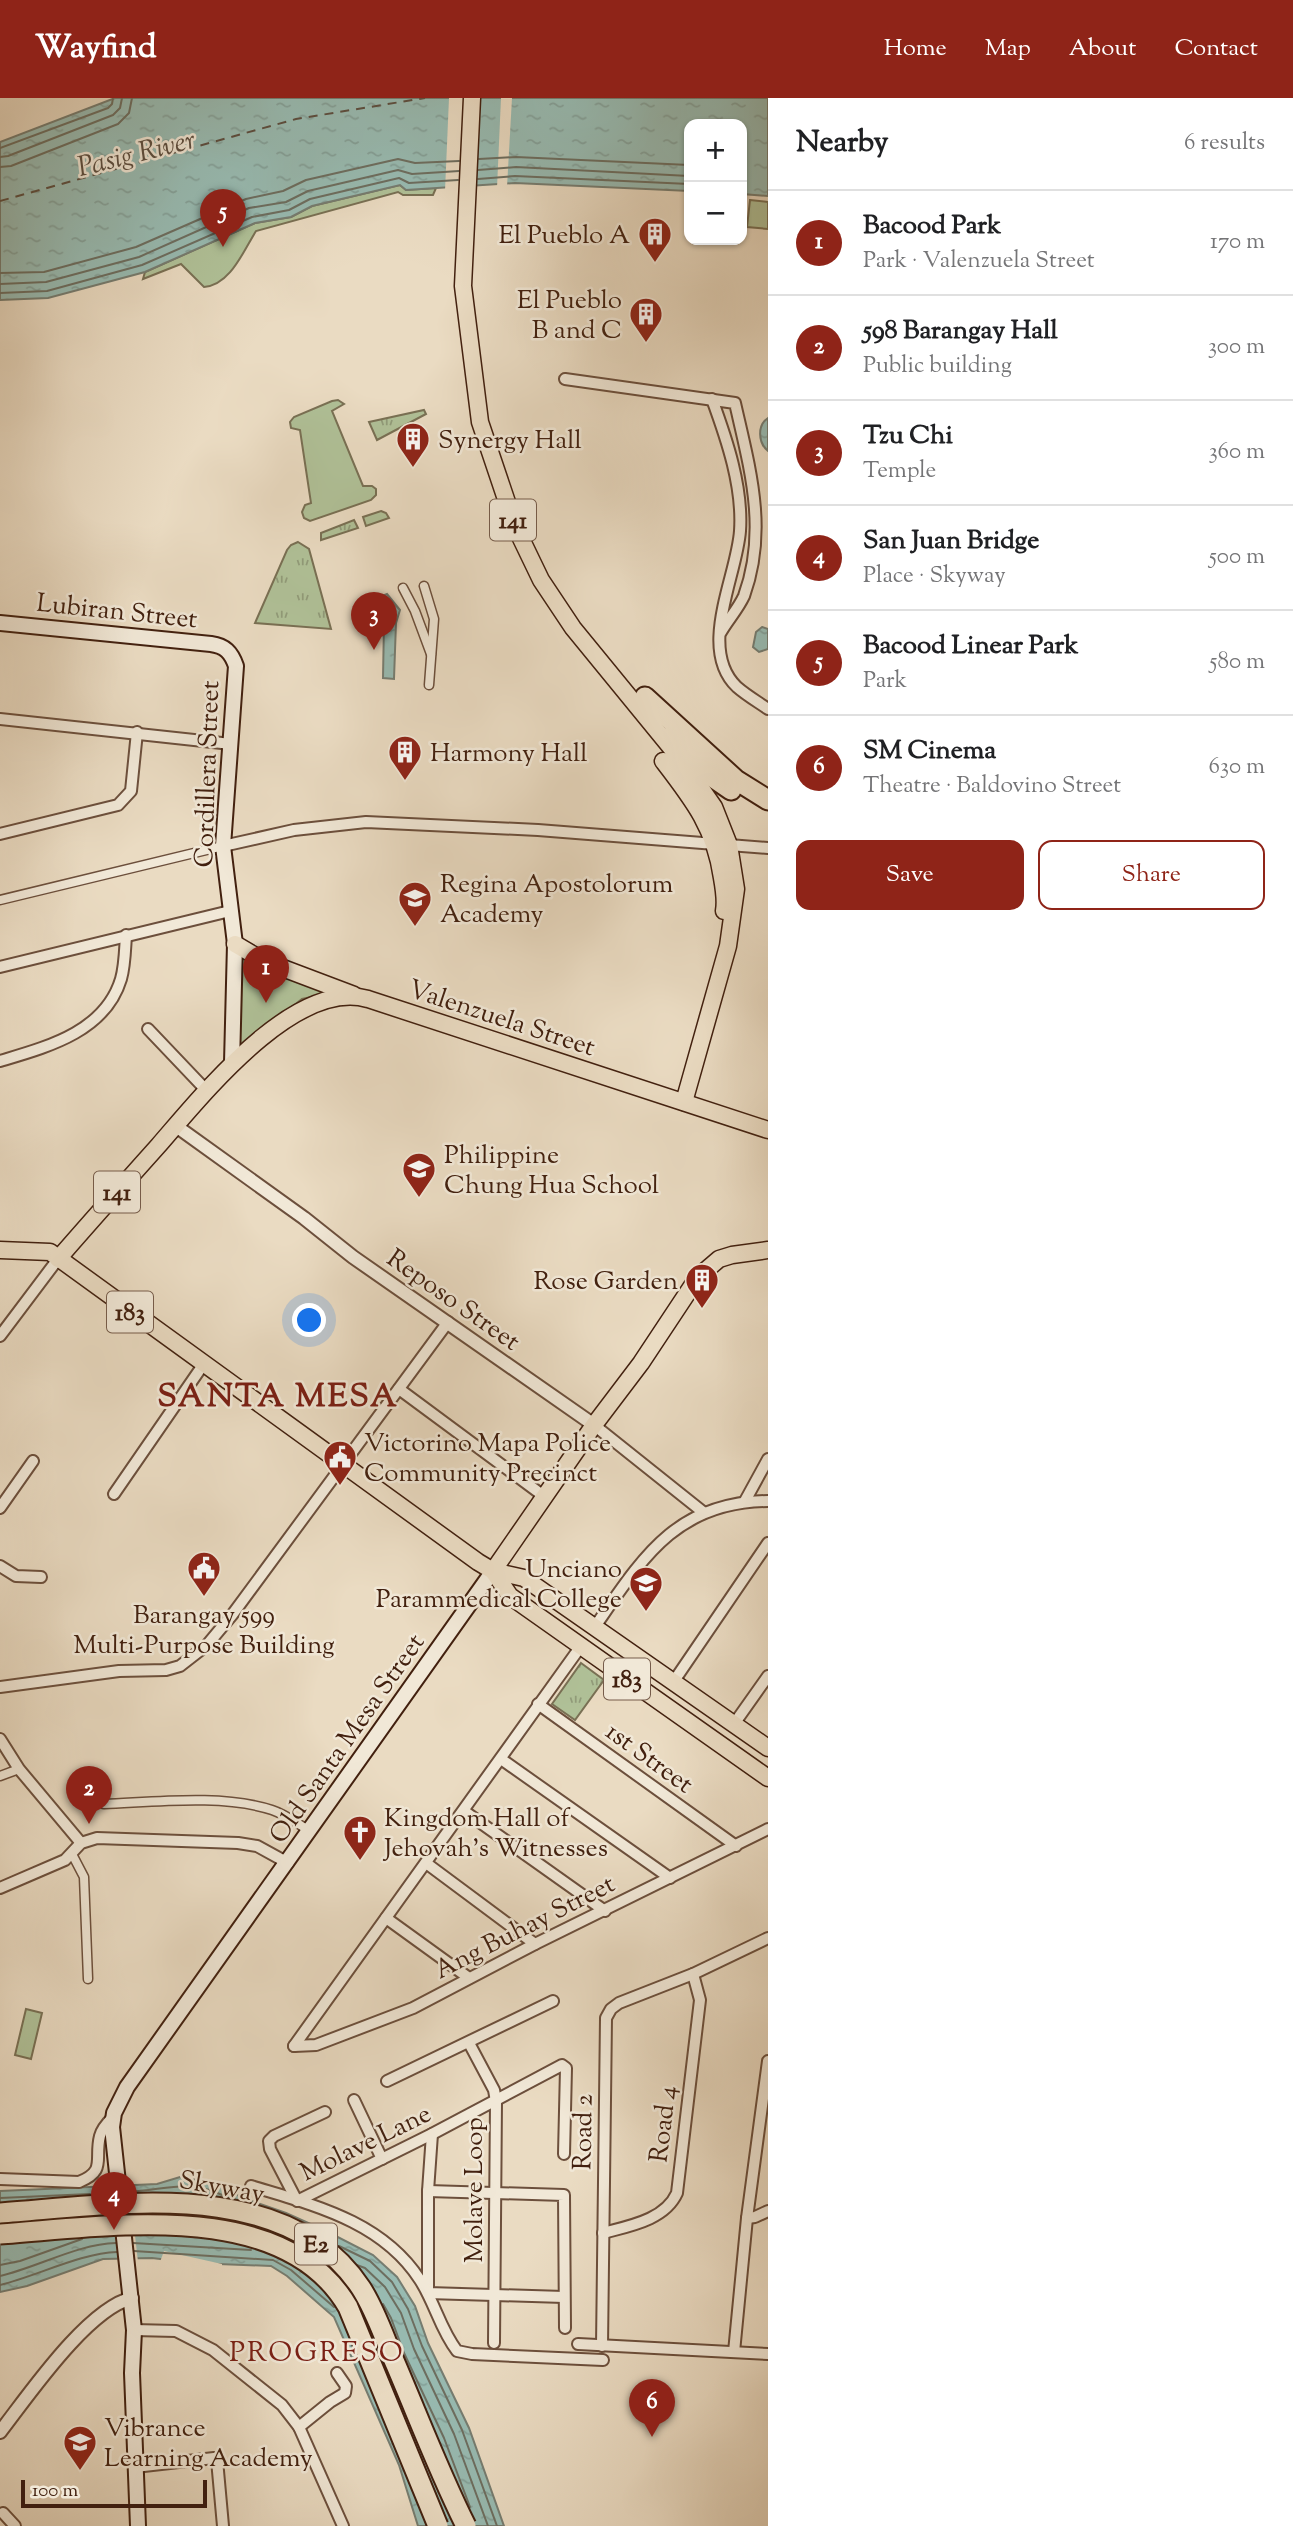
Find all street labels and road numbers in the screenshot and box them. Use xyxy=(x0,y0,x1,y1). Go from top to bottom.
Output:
road number: 141 xyxy=(490,500,536,540)
street label: Lubiran Street xyxy=(34,586,199,639)
street label: Cordillera Street xyxy=(187,680,230,868)
street label: Valenzuela Street xyxy=(403,972,600,1067)
road number: 141 xyxy=(94,1172,140,1212)
street label: Reposo Street xyxy=(378,1241,527,1361)
road number: 183 xyxy=(107,1292,153,1332)
street label: Old Santa Mesa Street xyxy=(262,1627,435,1852)
road number: 183 xyxy=(604,1658,650,1700)
street label: 1st Street xyxy=(597,1714,700,1804)
street label: Ang Buhay Street xyxy=(428,1867,622,1990)
street label: Road 4 xyxy=(641,2084,688,2165)
street label: Road 2 xyxy=(565,2094,604,2170)
street label: Molave Lane xyxy=(294,2097,438,2192)
street label: Molave Loop xyxy=(457,2117,494,2263)
street label: Skyway xyxy=(176,2163,267,2214)
road number: E2 xyxy=(295,2224,337,2264)

